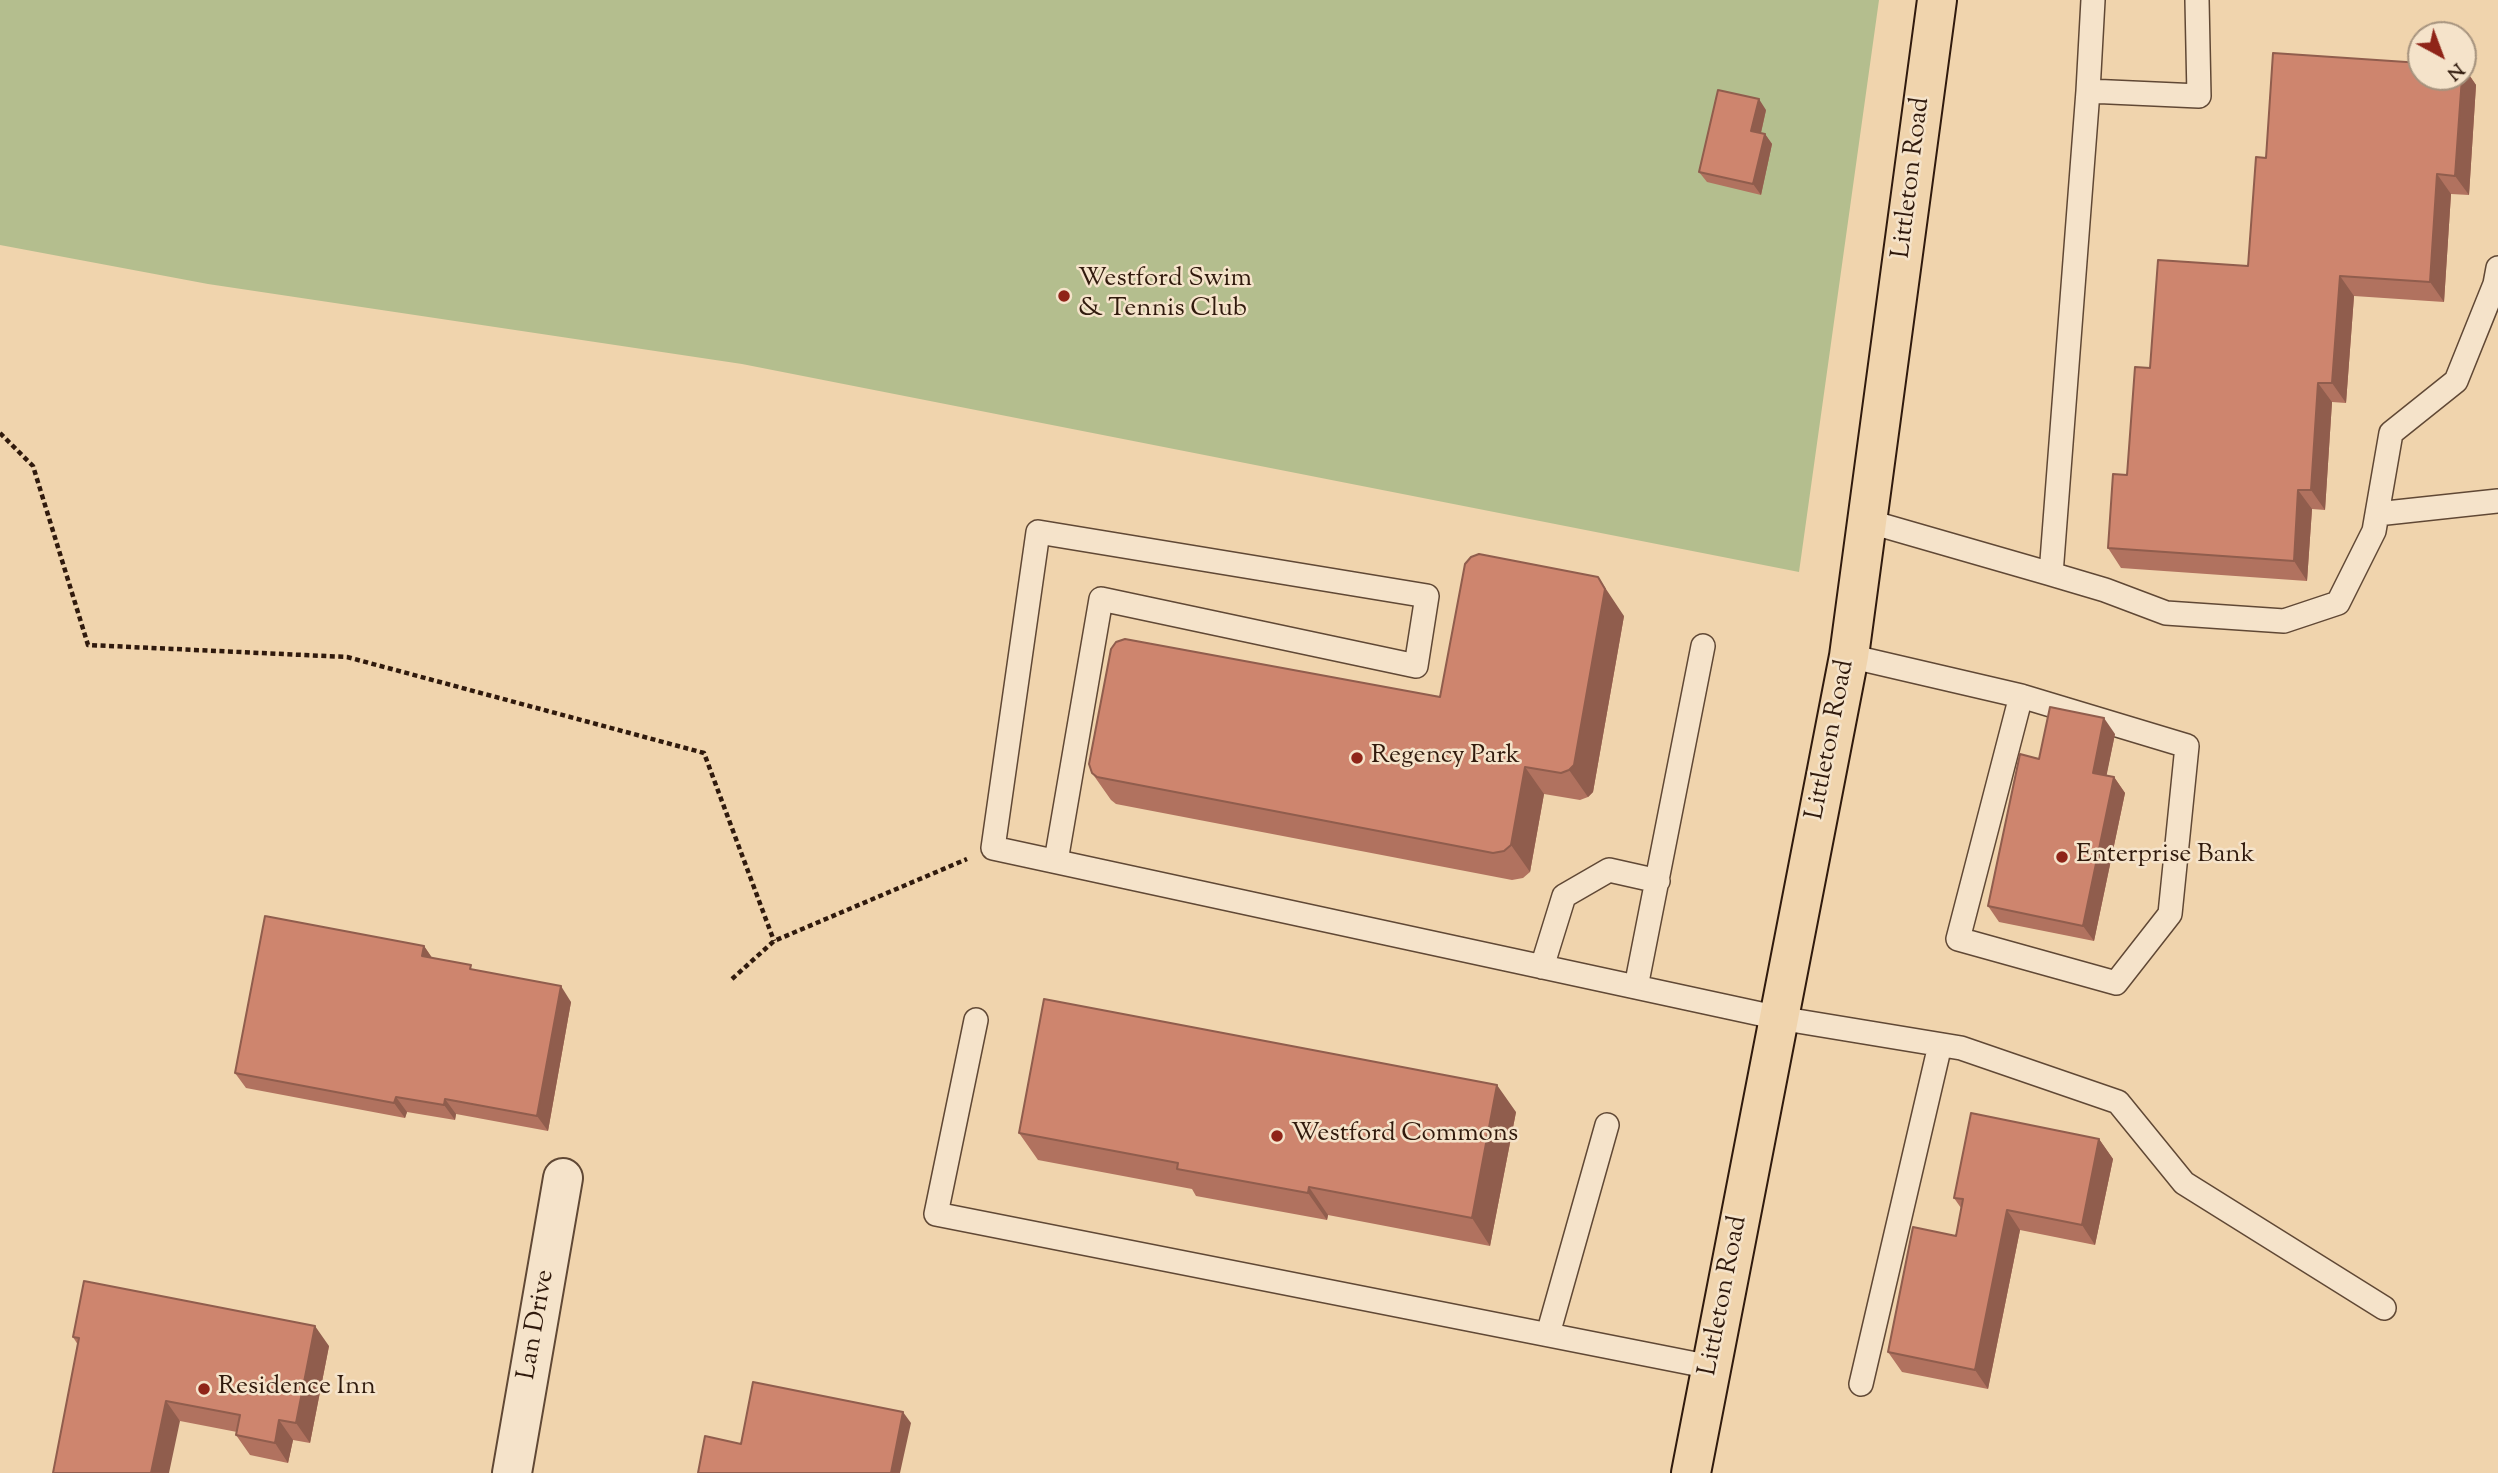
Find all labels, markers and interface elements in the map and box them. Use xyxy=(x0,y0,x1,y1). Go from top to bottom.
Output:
north arrow xyxy=(2407,21,2477,91)
text: N xyxy=(2440,56,2469,86)
street label: Littleton Road xyxy=(1888,96,1938,260)
place label: Westford Swim & Tennis Club xyxy=(1078,265,1252,326)
marker: Westford Swim & Tennis Club xyxy=(1056,288,1072,304)
street label: Littleton Road xyxy=(1801,657,1863,823)
place label: Regency Park xyxy=(1371,742,1520,774)
marker: Regency Park xyxy=(1349,750,1365,766)
place label: Enterprise Bank xyxy=(2076,841,2255,873)
marker: Enterprise Bank xyxy=(2054,849,2070,865)
place label: Westford Commons xyxy=(1291,1120,1518,1152)
marker: Westford Commons xyxy=(1269,1128,1285,1144)
street label: Littleton Road xyxy=(1694,1213,1756,1379)
street label: Lan Drive xyxy=(513,1268,563,1382)
place label: Residence Inn xyxy=(218,1373,376,1405)
marker: Residence Inn xyxy=(196,1381,212,1397)

